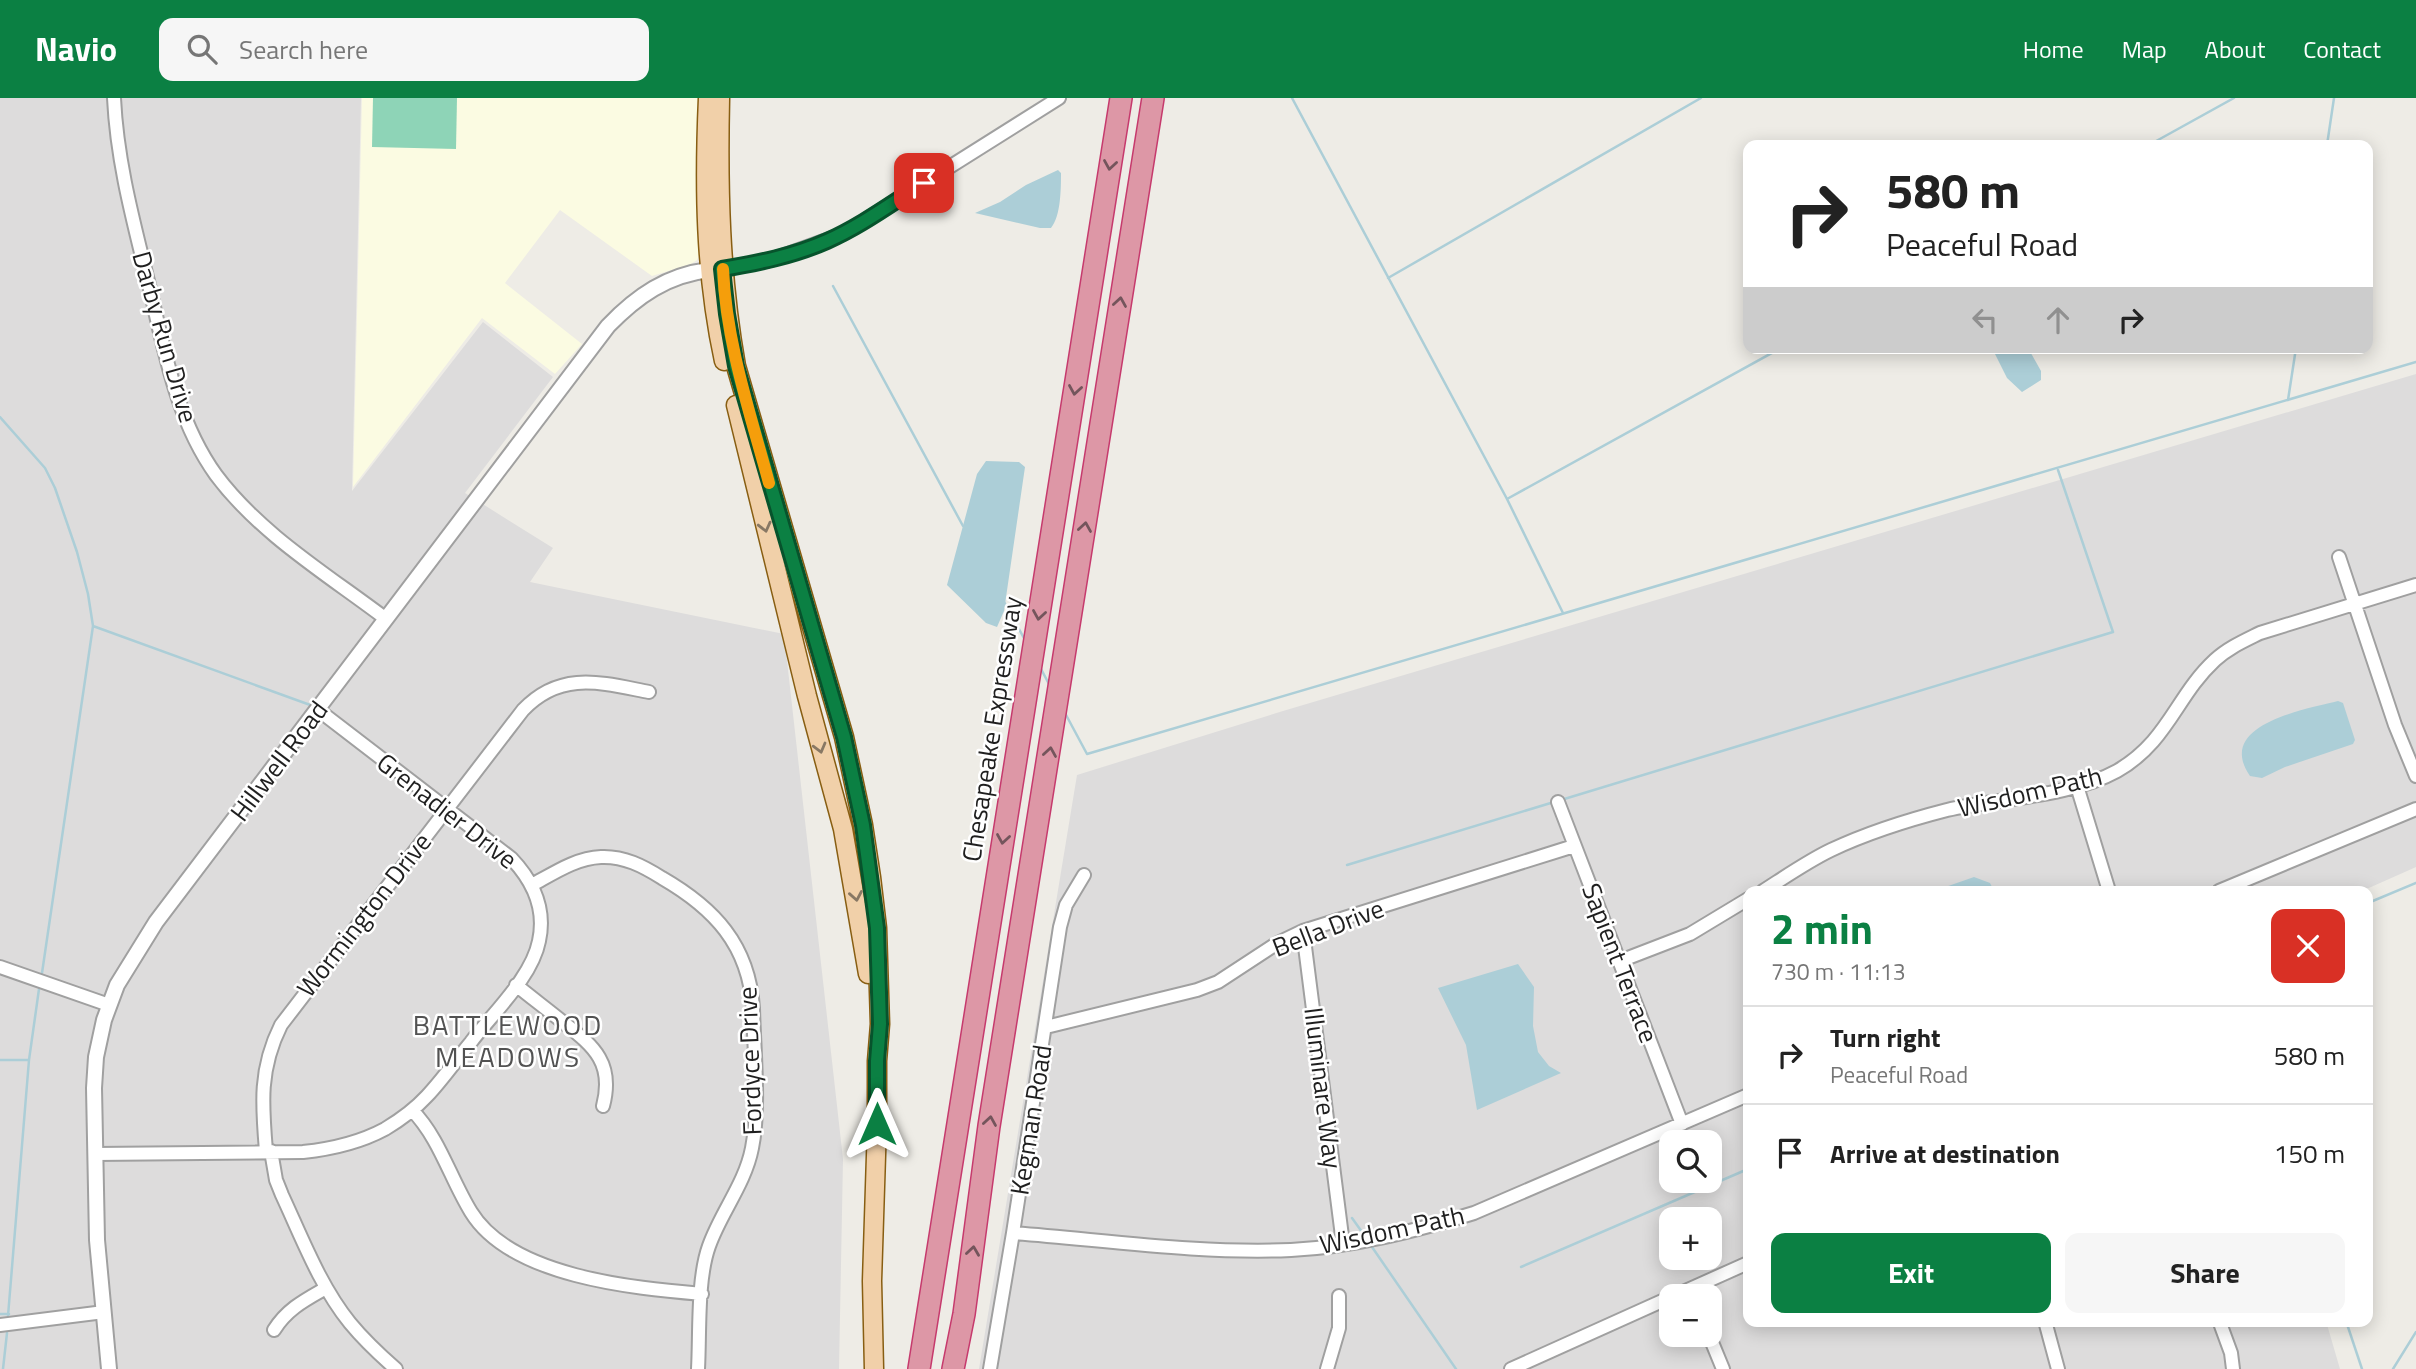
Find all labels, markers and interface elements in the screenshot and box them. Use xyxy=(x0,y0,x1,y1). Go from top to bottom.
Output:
search box xyxy=(159,18,649,81)
text: Navio xyxy=(35,24,117,74)
icon: search xyxy=(183,30,221,68)
text: Search here xyxy=(239,30,368,69)
text: Home xyxy=(2023,31,2084,67)
text: Map xyxy=(2122,31,2167,67)
text: About xyxy=(2205,31,2265,67)
text: Contact xyxy=(2303,31,2381,67)
text: 580 m xyxy=(1886,152,2020,227)
pin xyxy=(894,153,954,213)
one-way arrow xyxy=(1103,159,1118,171)
icon: arrive xyxy=(905,164,943,202)
icon: right xyxy=(1771,168,1862,259)
text: Peaceful Road xyxy=(1886,220,2078,268)
street label: Darby Run Drive xyxy=(122,247,209,427)
one-way arrow xyxy=(1113,296,1128,308)
icon: left xyxy=(1966,301,2004,339)
icon: ahead xyxy=(2039,301,2077,339)
icon: right xyxy=(2112,301,2150,339)
one-way arrow xyxy=(1067,384,1082,396)
one-way arrow xyxy=(757,521,771,533)
one-way arrow xyxy=(1077,521,1092,533)
street label: Chesapeake Expressway xyxy=(951,593,1032,864)
one-way arrow xyxy=(1032,609,1047,621)
street label: Hillwell Road xyxy=(220,692,337,829)
one-way arrow xyxy=(812,742,827,754)
street label: Grenadier Drive xyxy=(369,743,526,878)
one-way arrow xyxy=(1042,746,1057,758)
street label: Wisdom Path xyxy=(1954,756,2106,827)
street label: Wormington Drive xyxy=(287,824,440,1005)
one-way arrow xyxy=(996,833,1011,845)
street label: Sapient Terrace xyxy=(1572,877,1669,1048)
street label: Bella Drive xyxy=(1266,888,1389,967)
one-way arrow xyxy=(847,890,862,902)
text: 2 min xyxy=(1771,896,1873,960)
button: close xyxy=(2271,909,2345,983)
text: 730 m · 11:13 xyxy=(1771,954,1906,989)
street label: Fordyce Drive xyxy=(727,986,772,1136)
district label: BATTLEWOOD MEADOWS xyxy=(413,1003,603,1078)
street label: Illuminare Way xyxy=(1294,1005,1353,1171)
text: Turn right xyxy=(1830,1018,1941,1057)
icon: right xyxy=(1771,1036,1809,1074)
text: 580 m xyxy=(2274,1036,2345,1075)
street label: Kegman Road xyxy=(999,1042,1062,1198)
text: Peaceful Road xyxy=(1830,1057,1968,1092)
position arrow xyxy=(840,1087,914,1161)
one-way arrow xyxy=(982,1116,997,1127)
map controls xyxy=(1659,1130,1722,1347)
button: search xyxy=(1659,1130,1722,1193)
icon: arrive xyxy=(1771,1134,1809,1172)
text: Arrive at destination xyxy=(1830,1134,2060,1173)
text: 150 m xyxy=(2274,1134,2345,1173)
street label: Wisdom Path xyxy=(1316,1195,1468,1264)
button: + xyxy=(1659,1207,1722,1270)
button: Exit xyxy=(1771,1233,2051,1313)
button: Share xyxy=(2065,1233,2345,1313)
one-way arrow xyxy=(965,1245,980,1257)
button: − xyxy=(1659,1284,1722,1347)

